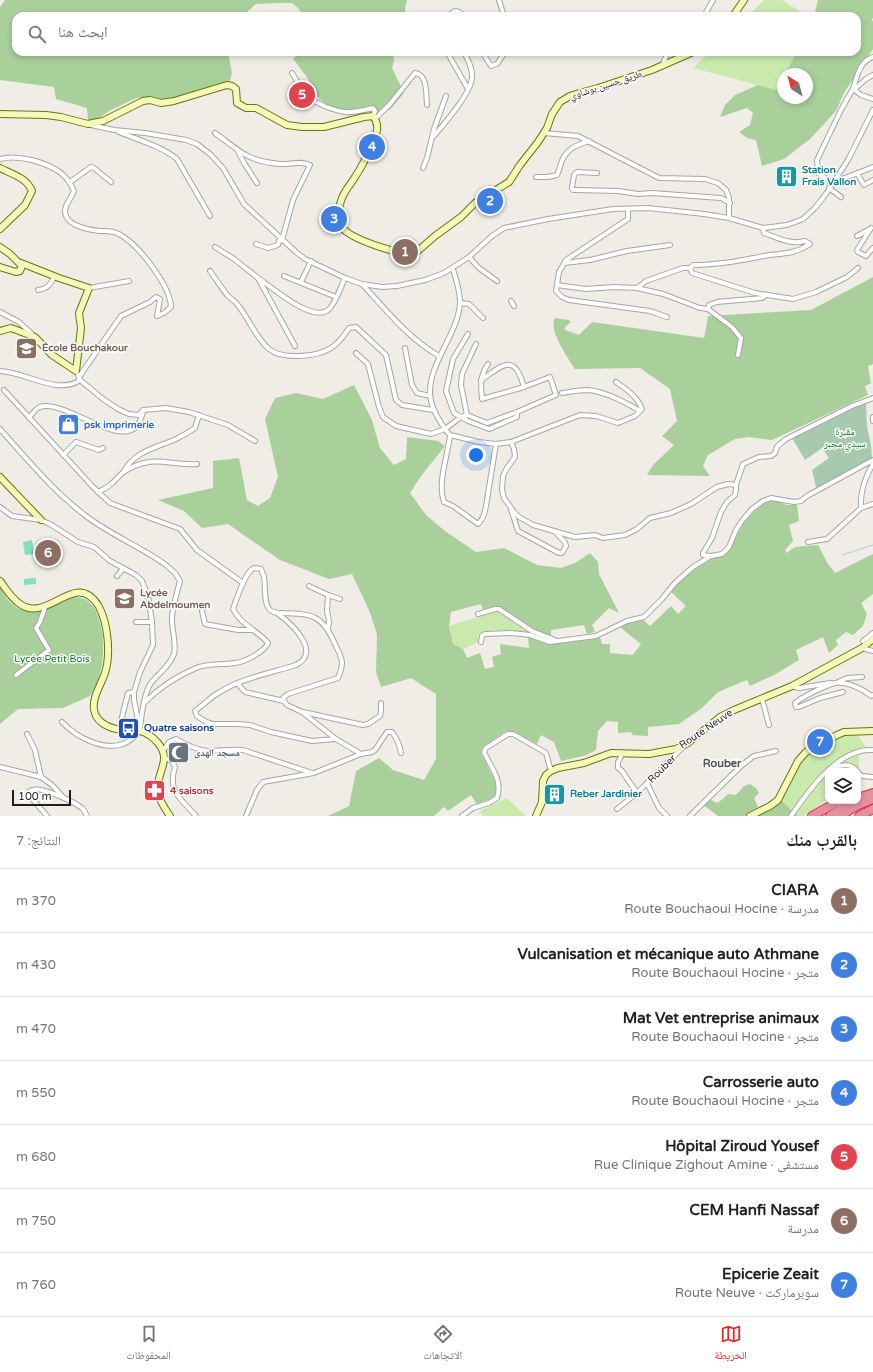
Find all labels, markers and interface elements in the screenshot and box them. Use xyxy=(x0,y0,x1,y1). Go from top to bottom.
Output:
search box xyxy=(12,12,861,56)
icon: search xyxy=(26,23,48,45)
text: ابحث هنا xyxy=(58,23,108,41)
street label: طريق حسين بوشاوي xyxy=(568,68,645,104)
north arrow xyxy=(777,68,813,104)
pin: 5 xyxy=(289,80,315,110)
pin: 4 xyxy=(359,132,385,162)
building icon: Station Frais Vallon xyxy=(774,163,800,189)
place label: Station Frais Vallon xyxy=(802,164,856,188)
pin: 2 xyxy=(477,186,503,216)
pin: 3 xyxy=(321,204,347,234)
pin: 1 xyxy=(392,237,418,267)
school or university icon: École Bouchakour xyxy=(13,335,39,361)
place label: École Bouchakour xyxy=(42,342,128,354)
shop icon: psk imprimerie xyxy=(55,412,81,438)
place label: psk imprimerie xyxy=(84,419,155,431)
park label: مقبرة سيدي مجبر xyxy=(823,426,866,452)
your location xyxy=(466,445,486,465)
pin: 6 xyxy=(35,538,61,568)
school or university icon: Lycée Abdelmoumen xyxy=(112,586,138,612)
place label: Lycée Abdelmoumen xyxy=(140,587,210,611)
park label: Lycée Petit Bois xyxy=(14,653,90,665)
street label: Route Neuve xyxy=(677,707,735,751)
bus stop icon: Quatre saisons xyxy=(116,715,142,741)
place label: Quatre saisons xyxy=(144,722,214,734)
pin: 7 xyxy=(807,727,833,757)
mosque icon: مسجد الهدى xyxy=(165,740,191,766)
place label: مسجد الهدى xyxy=(194,747,240,759)
street label: Rouber xyxy=(645,752,679,786)
district label: Rouber xyxy=(703,757,742,770)
map controls xyxy=(825,768,861,804)
button: layers xyxy=(825,768,861,804)
pharmacy icon: 4 saisons xyxy=(141,778,167,804)
building icon: Reber Jardinier xyxy=(542,781,568,807)
place label: 4 saisons xyxy=(170,785,214,797)
scale bar xyxy=(12,788,71,807)
place label: Reber Jardinier xyxy=(570,788,642,800)
text: 100 m xyxy=(18,790,52,803)
text: بالقرب منك xyxy=(786,830,857,851)
text: النتائج: 7 xyxy=(16,833,61,849)
text: CIARA xyxy=(771,881,819,899)
text: 370 m xyxy=(16,893,56,909)
text: 1 xyxy=(840,893,848,909)
text: مدرسة · Route Bouchaoui Hocine xyxy=(624,901,819,917)
text: Vulcanisation et mécanique auto Athmane xyxy=(518,945,819,963)
text: 430 m xyxy=(16,957,56,973)
text: 2 xyxy=(840,957,848,973)
text: متجر · Route Bouchaoui Hocine xyxy=(631,965,819,981)
text: Mat Vet entreprise animaux xyxy=(623,1009,819,1027)
text: 470 m xyxy=(16,1021,56,1037)
text: 3 xyxy=(840,1021,848,1037)
text: متجر · Route Bouchaoui Hocine xyxy=(631,1029,819,1045)
text: Carrosserie auto xyxy=(703,1073,819,1091)
text: 550 m xyxy=(16,1085,56,1101)
text: 4 xyxy=(840,1085,848,1101)
text: متجر · Route Bouchaoui Hocine xyxy=(631,1093,819,1109)
text: Hôpital Ziroud Yousef xyxy=(665,1137,819,1155)
text: 680 m xyxy=(16,1149,56,1165)
text: 5 xyxy=(840,1149,848,1165)
text: مستشفى · Rue Clinique Zighout Amine xyxy=(594,1157,819,1173)
text: CEM Hanfi Nassaf xyxy=(690,1201,819,1219)
text: 750 m xyxy=(16,1213,56,1229)
text: 6 xyxy=(840,1213,848,1229)
text: مدرسة xyxy=(787,1221,819,1237)
text: Epicerie Zeait xyxy=(722,1265,819,1283)
text: 760 m xyxy=(16,1277,56,1293)
text: 7 xyxy=(840,1277,848,1293)
text: سوبرماركت · Route Neuve xyxy=(675,1285,819,1301)
tab: المحفوظات xyxy=(126,1323,171,1366)
tab: الاتجاهات xyxy=(423,1323,462,1366)
tab: الخريطة xyxy=(714,1323,747,1366)

